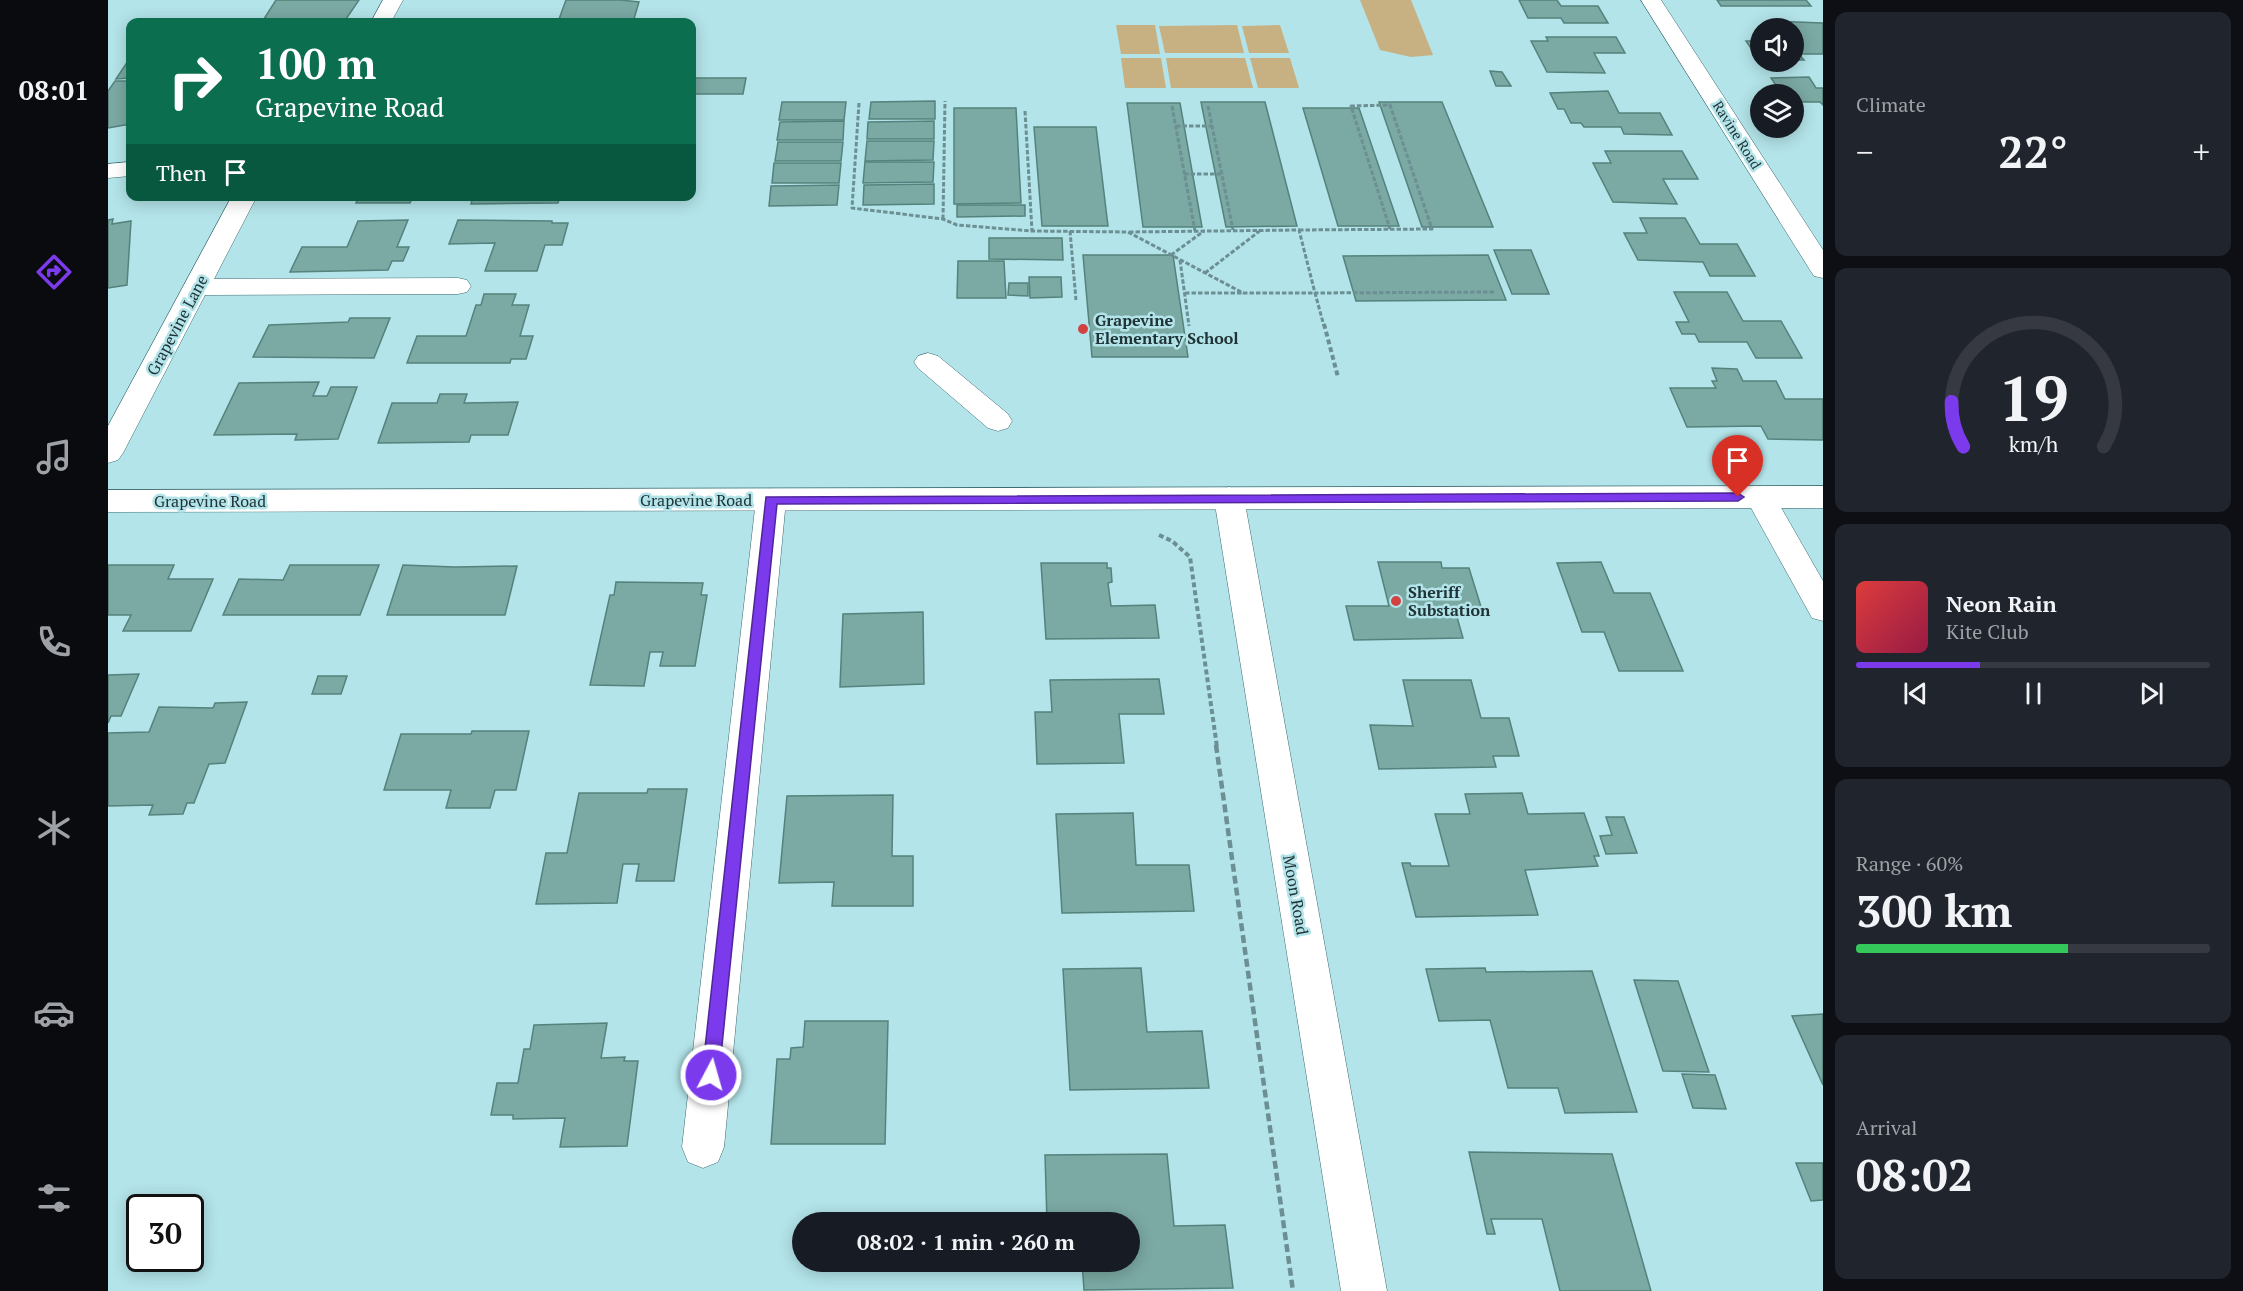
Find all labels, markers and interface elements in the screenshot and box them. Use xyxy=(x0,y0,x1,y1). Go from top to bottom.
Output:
map controls xyxy=(1750,18,1804,138)
button: sound xyxy=(1750,18,1804,72)
text: 100 m xyxy=(255,35,376,91)
icon: right xyxy=(156,42,234,120)
text: 08:01 xyxy=(19,72,89,108)
button: layers xyxy=(1750,84,1804,138)
text: Grapevine Road xyxy=(255,89,444,125)
text: Climate xyxy=(1856,91,1926,118)
street label: Ravine Road xyxy=(1709,97,1766,173)
text: 22° xyxy=(1998,121,2068,181)
text: − xyxy=(1856,130,1874,173)
text: + xyxy=(2192,130,2210,173)
icon: arrive xyxy=(219,156,252,189)
text: Then xyxy=(156,158,207,187)
icon: directions xyxy=(33,251,75,293)
street label: Grapevine Lane xyxy=(141,271,213,379)
place label: Grapevine Elementary School xyxy=(1095,309,1239,349)
marker: Grapevine Elementary School xyxy=(1076,322,1090,336)
text: 19 xyxy=(1998,356,2068,439)
text: km/h xyxy=(2008,430,2058,458)
pin xyxy=(1712,435,1763,497)
icon: music xyxy=(33,436,75,478)
icon: arrive xyxy=(1721,444,1754,477)
street label: Grapevine Road xyxy=(640,489,752,511)
street label: Grapevine Road xyxy=(154,490,266,512)
place label: Sheriff Substation xyxy=(1408,581,1491,621)
text: Neon Rain xyxy=(1946,589,2057,618)
marker: Sheriff Substation xyxy=(1389,594,1403,608)
text: Kite Club xyxy=(1946,618,2029,645)
icon: phone xyxy=(33,621,75,663)
icon: previous xyxy=(1899,677,1932,710)
icon: pause xyxy=(2017,677,2050,710)
icon: next xyxy=(2135,677,2168,710)
icon: climate xyxy=(33,807,75,849)
text: Range · 60% xyxy=(1856,850,1963,877)
street label: Moon Road xyxy=(1278,853,1314,937)
text: 300 km xyxy=(1856,880,2012,940)
icon: car xyxy=(33,992,75,1034)
position arrow xyxy=(679,1043,743,1107)
text: Arrival xyxy=(1856,1114,1917,1141)
text: 08:02 xyxy=(1856,1144,1973,1204)
icon: filters xyxy=(33,1177,75,1219)
speed limit sign: 30 xyxy=(126,1194,204,1272)
text: 08:02 · 1 min · 260 m xyxy=(857,1227,1075,1256)

